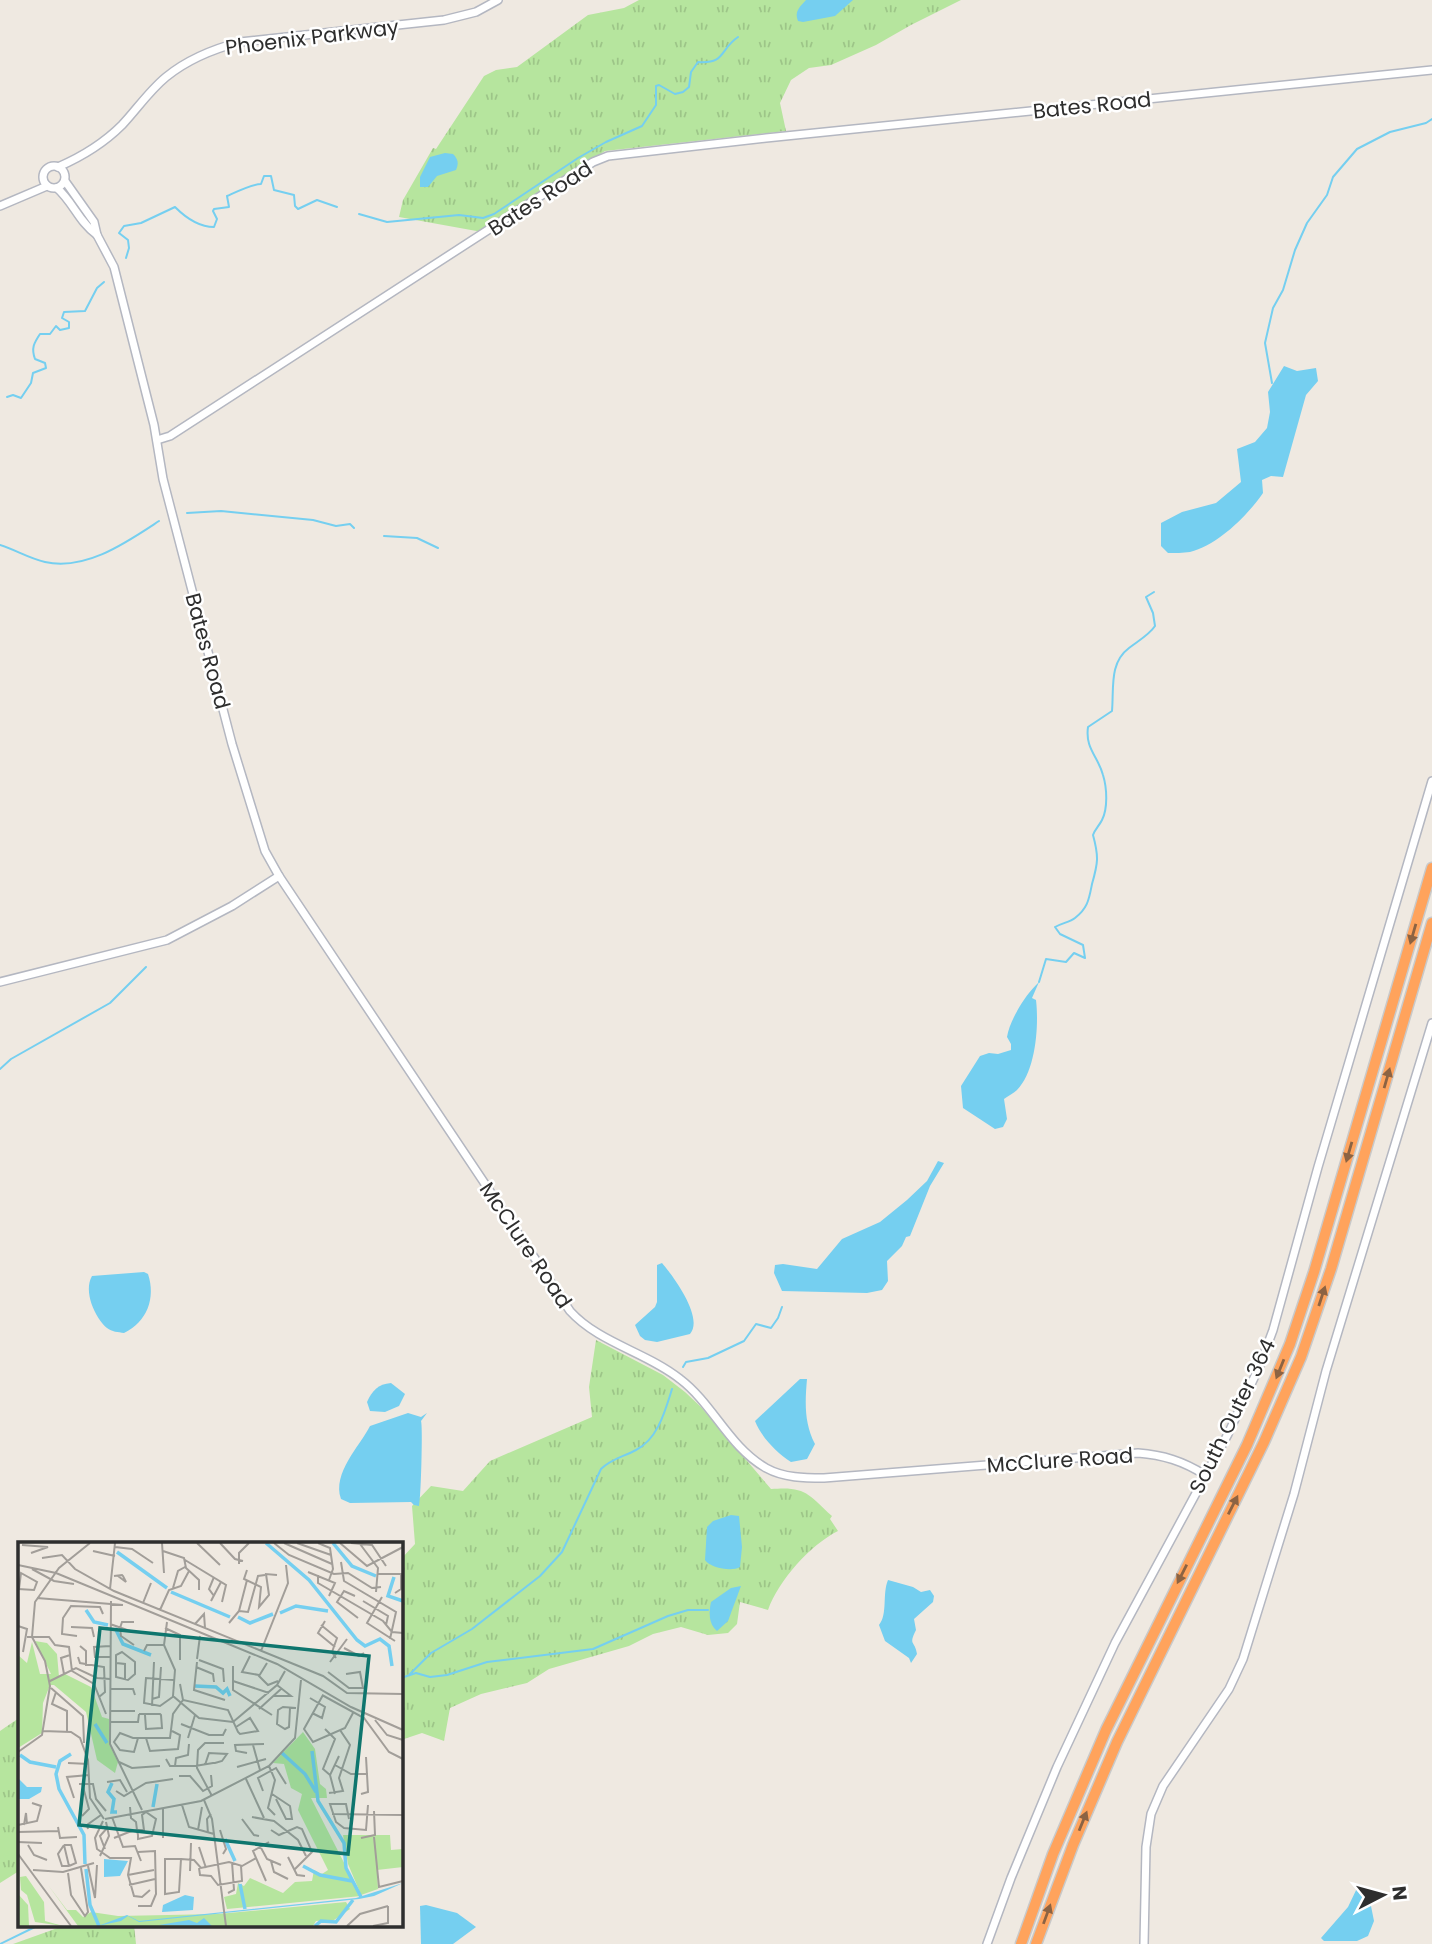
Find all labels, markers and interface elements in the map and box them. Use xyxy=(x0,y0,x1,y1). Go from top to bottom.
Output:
street label: Phoenix Parkway xyxy=(224,12,401,62)
street label: Bates Road xyxy=(1031,84,1153,126)
street label: Bates Road xyxy=(482,153,598,243)
street label: Bates Road xyxy=(179,590,237,712)
one-way arrow xyxy=(1407,923,1418,945)
one-way arrow xyxy=(1382,1067,1392,1088)
one-way arrow xyxy=(1344,1142,1354,1163)
street label: McClure Road xyxy=(473,1176,579,1314)
one-way arrow xyxy=(1317,1286,1328,1307)
street label: South Outer 364 xyxy=(1182,1334,1282,1498)
one-way arrow xyxy=(1274,1358,1285,1379)
street label: McClure Road xyxy=(986,1440,1134,1480)
one-way arrow xyxy=(1227,1495,1238,1515)
inset map xyxy=(18,1542,402,1926)
one-way arrow xyxy=(1176,1564,1187,1584)
one-way arrow xyxy=(1077,1811,1089,1831)
north arrow xyxy=(1348,1860,1418,1930)
text: N xyxy=(1385,1885,1414,1902)
one-way arrow xyxy=(1042,1904,1053,1925)

